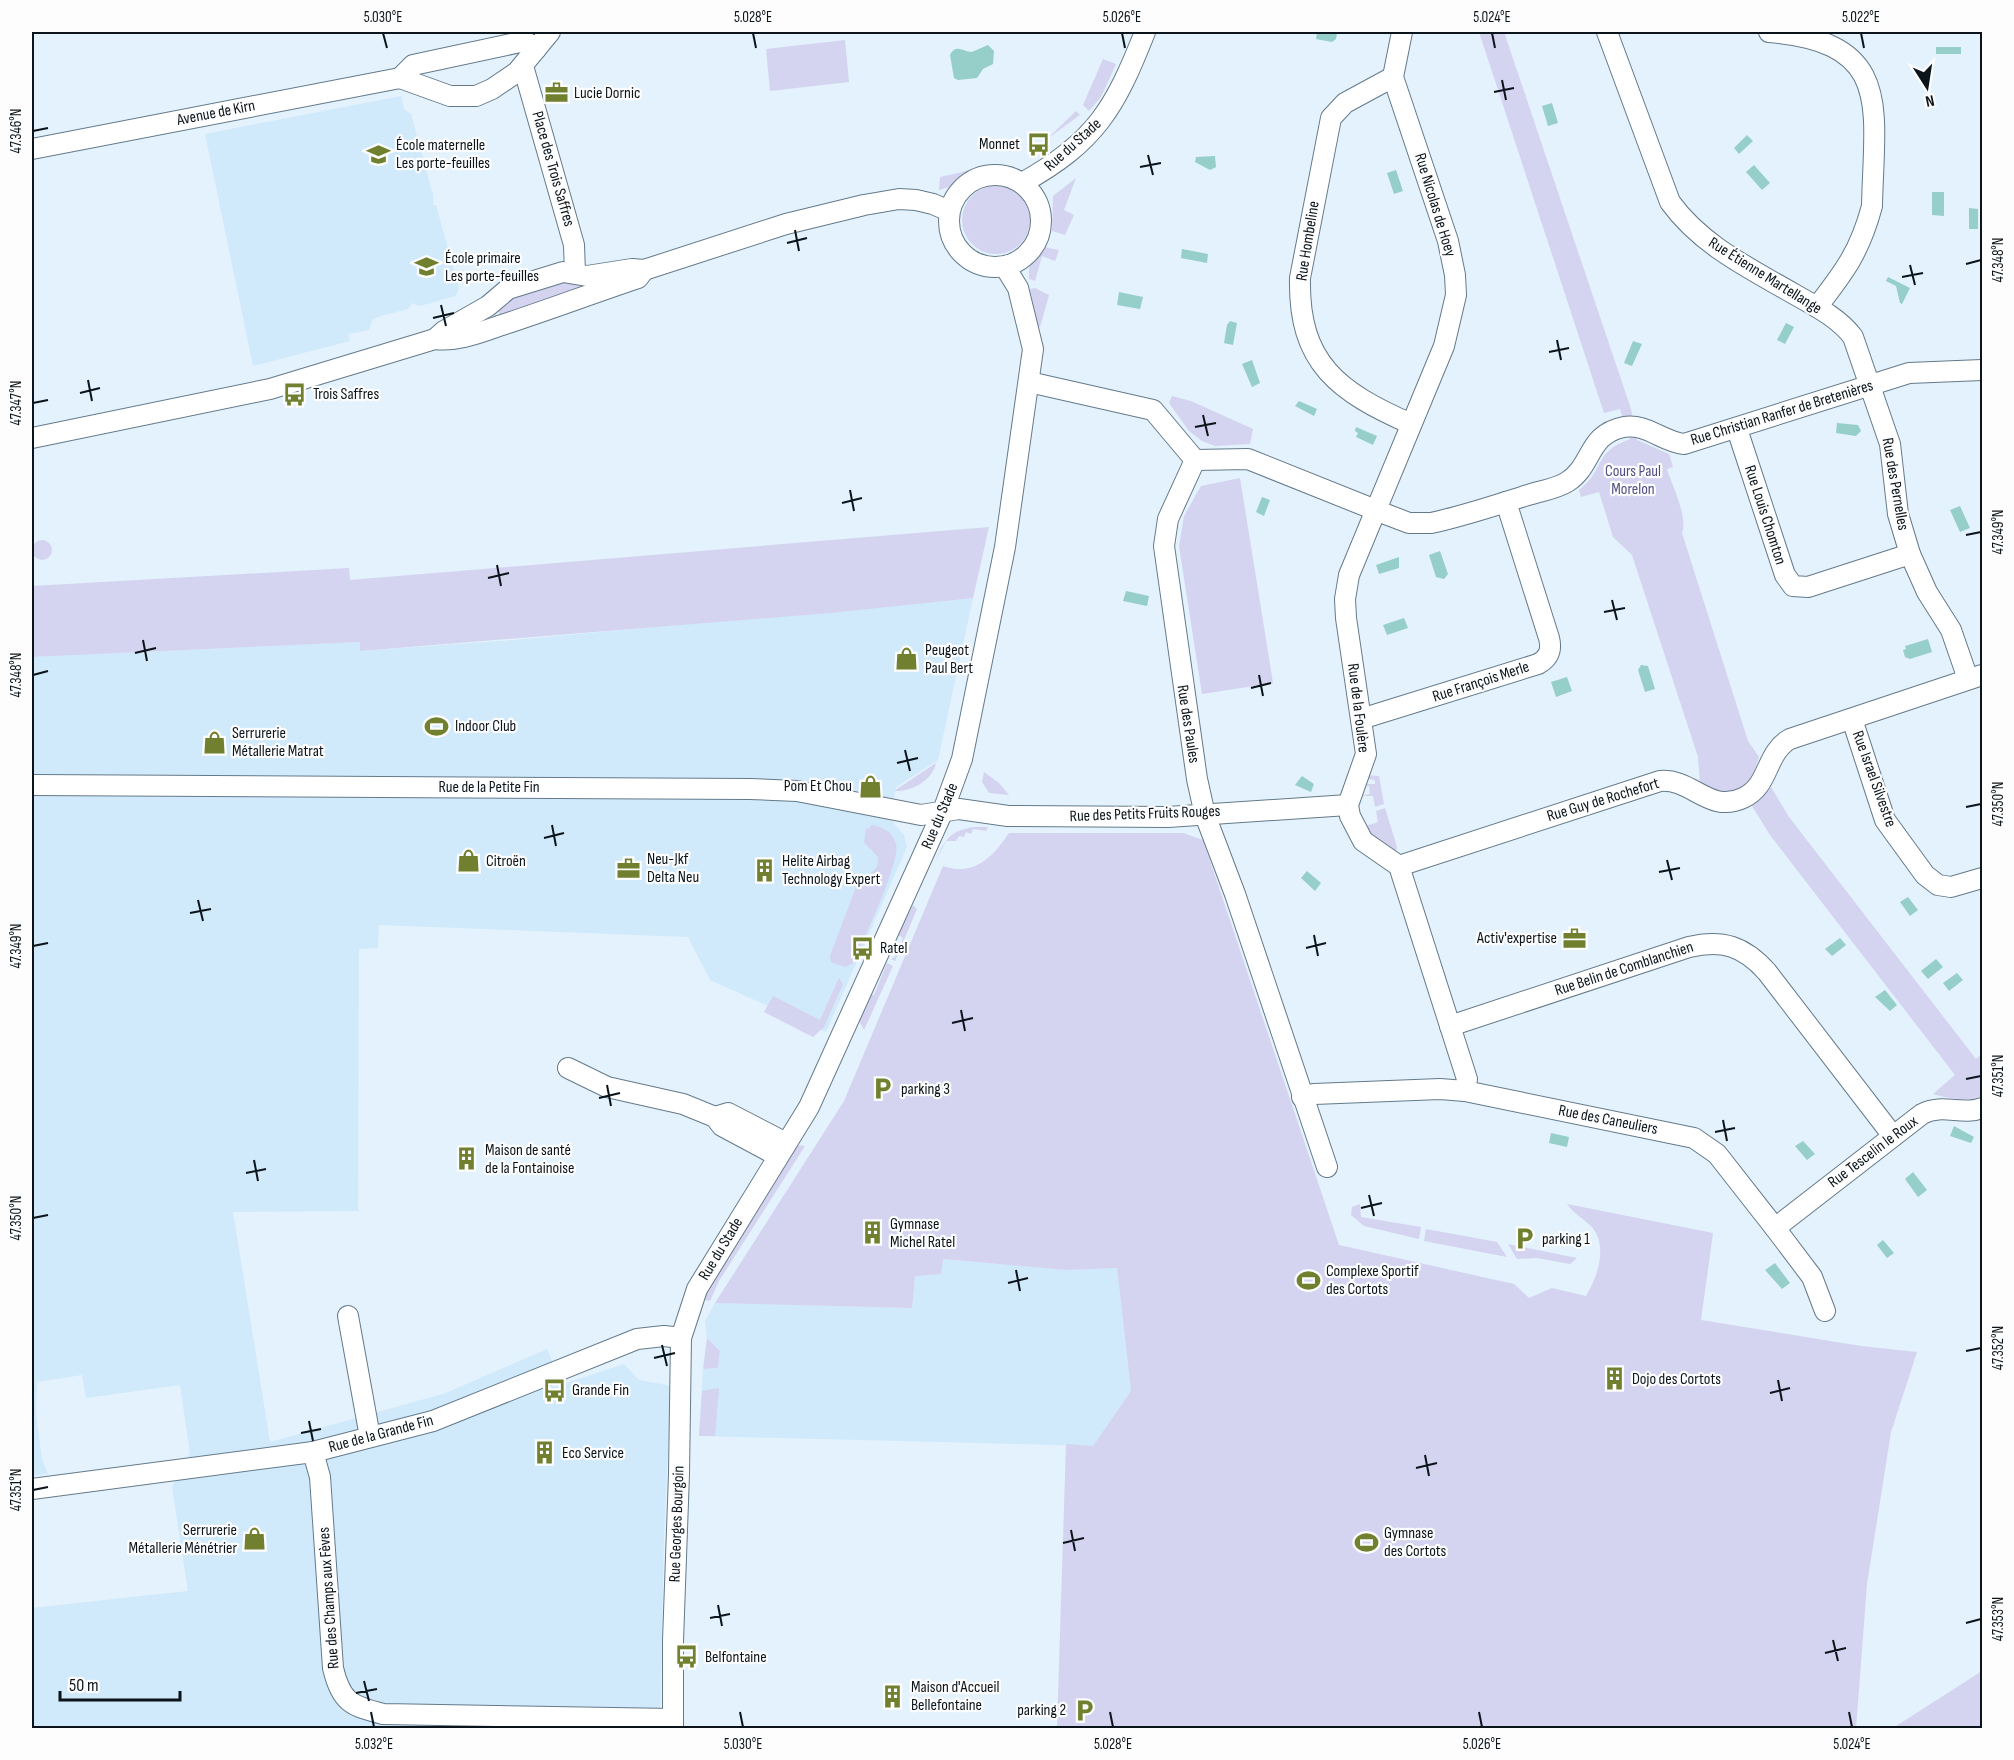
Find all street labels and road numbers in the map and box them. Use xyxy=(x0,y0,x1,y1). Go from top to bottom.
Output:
street label: Avenue de Kirn xyxy=(174,96,257,130)
street label: Place des Trois Saffres xyxy=(527,109,579,229)
street label: Rue du Stade xyxy=(1041,115,1105,175)
street label: Rue Nicolas de Hoey xyxy=(1410,151,1460,259)
street label: Rue Hombeline xyxy=(1292,200,1324,282)
street label: Rue Étienne Martellange xyxy=(1705,233,1825,319)
street label: Rue Christian Ranfer de Bretenières xyxy=(1688,376,1876,450)
street label: Rue des Pernelles xyxy=(1878,436,1913,532)
street label: Rue Louis Chomton xyxy=(1740,463,1790,567)
street label: Rue François Merle xyxy=(1430,657,1532,707)
street label: Rue de la Foulère xyxy=(1343,662,1373,754)
street label: Rue des Paules xyxy=(1172,684,1204,765)
street label: Rue Israel Silvestre xyxy=(1848,728,1900,830)
street label: Rue Guy de Rochefort xyxy=(1545,774,1661,826)
street label: Rue de la Petite Fin xyxy=(438,778,540,797)
street label: Rue du Stade xyxy=(918,780,962,852)
street label: Rue des Petits Fruits Rouges xyxy=(1069,802,1221,826)
street label: Rue Belin de Comblanchien xyxy=(1552,938,1696,1000)
street label: Rue des Caneuliers xyxy=(1557,1101,1660,1139)
street label: Rue Tescelin le Roux xyxy=(1824,1112,1922,1192)
street label: Rue du Stade xyxy=(695,1214,747,1284)
street label: Rue de la Grande Fin xyxy=(327,1411,435,1457)
street label: Rue Georges Bourgoin xyxy=(665,1465,689,1583)
street label: Rue des Champs aux Fèves xyxy=(315,1526,343,1670)

